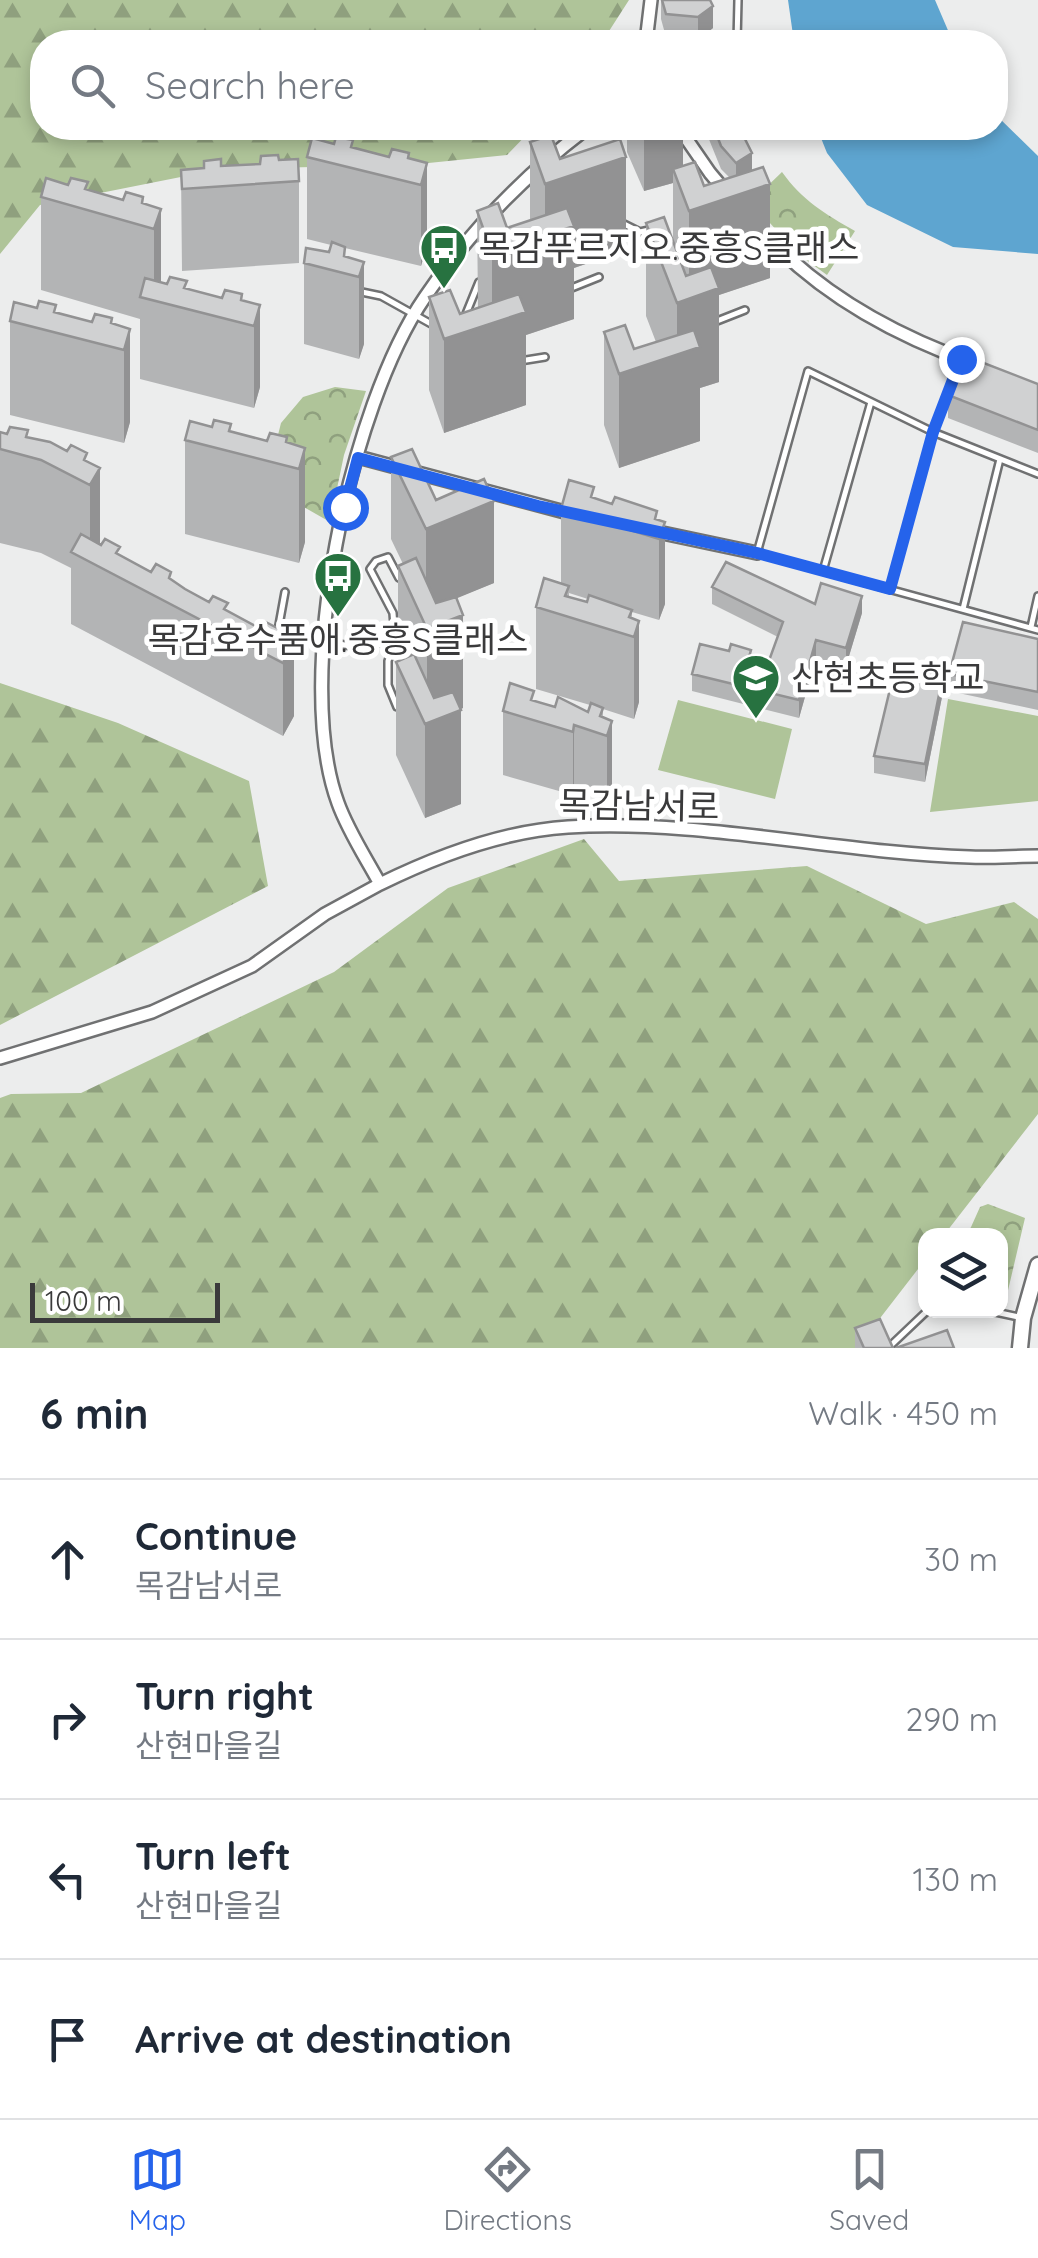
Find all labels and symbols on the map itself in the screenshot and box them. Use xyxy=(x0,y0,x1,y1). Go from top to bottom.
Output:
bus stop icon: 목감푸르지오.중흥S클래스 xyxy=(418,222,470,290)
place label: 목감푸르지오.중흥S클래스 xyxy=(479,225,859,269)
route end xyxy=(939,337,985,383)
route start xyxy=(323,485,369,531)
bus stop icon: 목감호수품애.중흥S클래스 xyxy=(312,550,364,618)
place label: 목감호수품애.중흥S클래스 xyxy=(148,617,528,661)
school or university icon: 산현초등학교 xyxy=(730,652,782,720)
place label: 산현초등학교 xyxy=(791,655,984,699)
street label: 목감남서로 xyxy=(558,782,720,828)
scale bar xyxy=(30,1278,220,1322)

